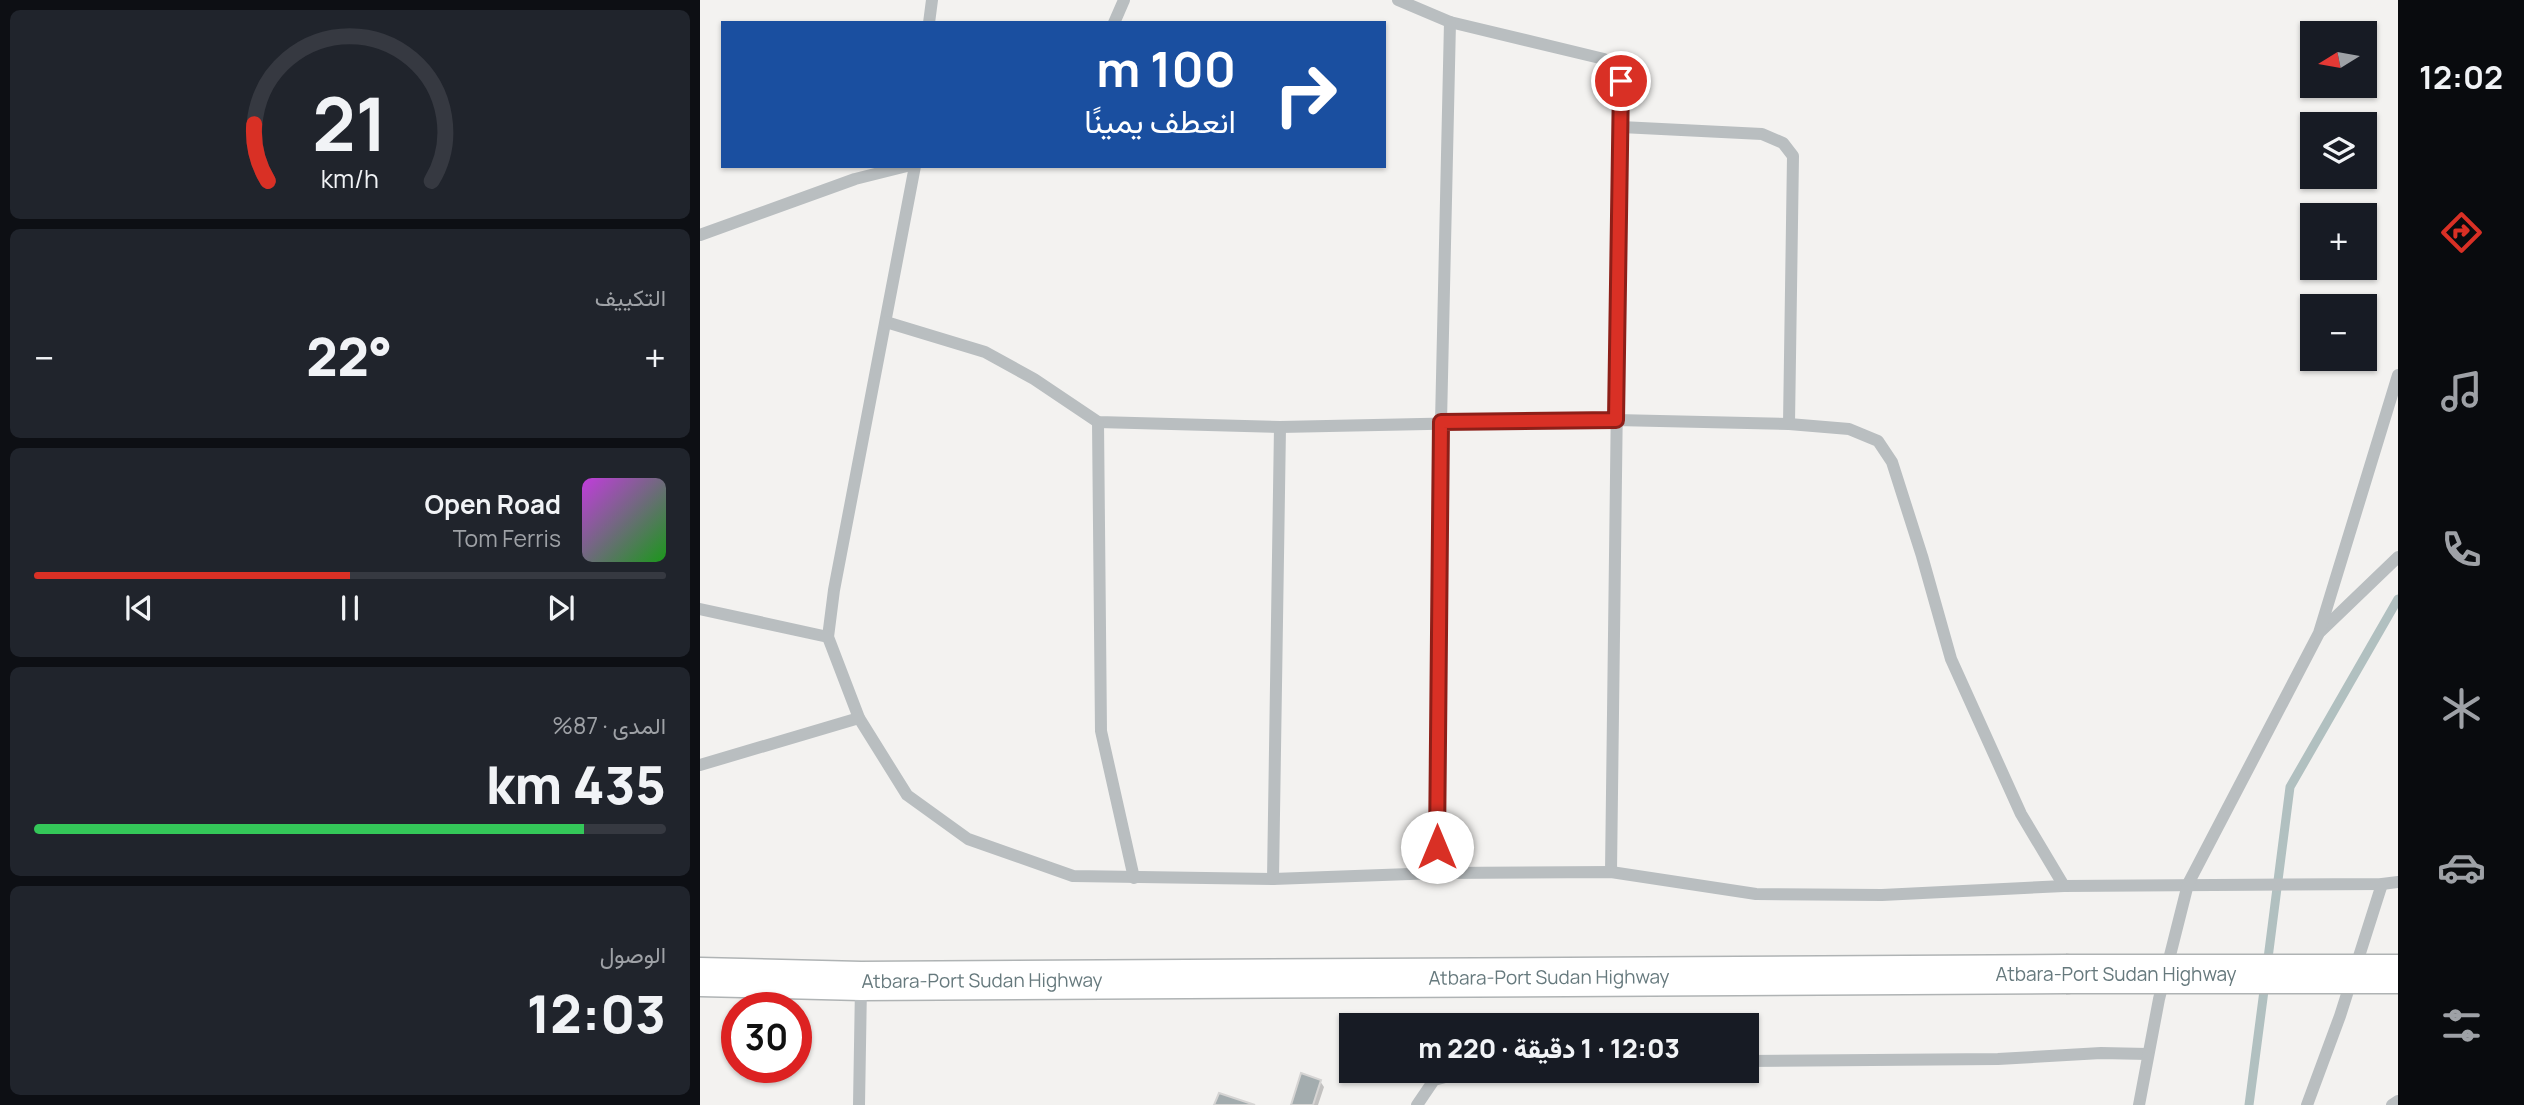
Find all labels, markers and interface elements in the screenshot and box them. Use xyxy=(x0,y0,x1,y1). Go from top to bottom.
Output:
north arrow xyxy=(2300,21,2376,98)
map controls xyxy=(2300,21,2377,371)
text: 100 m xyxy=(1096,35,1236,102)
icon: right xyxy=(1260,49,1351,140)
pin xyxy=(1591,51,1651,111)
text: 12:02 xyxy=(2419,55,2503,99)
icon: arrive xyxy=(1602,62,1640,100)
text: 21 xyxy=(312,73,388,173)
text: انعطف يمينًا xyxy=(1084,99,1236,143)
button: layers xyxy=(2300,112,2377,189)
text: km/h xyxy=(321,160,379,195)
button: + xyxy=(2300,203,2377,280)
icon: directions xyxy=(2437,208,2486,257)
text: التكييف xyxy=(595,281,666,313)
button: − xyxy=(2300,294,2377,371)
text: 22° xyxy=(306,321,392,392)
text: − xyxy=(34,331,55,383)
text: + xyxy=(644,331,666,383)
icon: music xyxy=(2437,367,2486,416)
text: Open Road xyxy=(425,486,561,522)
text: Tom Ferris xyxy=(453,522,561,554)
icon: phone xyxy=(2437,525,2486,574)
icon: previous xyxy=(120,589,158,627)
icon: pause xyxy=(331,589,369,627)
icon: next xyxy=(542,589,580,627)
icon: climate xyxy=(2437,684,2486,733)
text: المدى · 87% xyxy=(552,709,666,741)
text: 435 km xyxy=(486,749,666,820)
position arrow xyxy=(1400,810,1474,884)
icon: car xyxy=(2437,843,2486,892)
text: الوصول xyxy=(600,938,666,970)
street label: Atbara-Port Sudan Highway xyxy=(1996,961,2236,987)
street label: Atbara-Port Sudan Highway xyxy=(1428,963,1670,991)
street label: Atbara-Port Sudan Highway xyxy=(861,967,1103,994)
text: 12:03 xyxy=(527,978,666,1049)
speed limit sign: 30 xyxy=(721,992,812,1083)
icon: filters xyxy=(2437,1001,2486,1050)
text: 12:03 · 1 دقيقة · 220 m xyxy=(1418,1030,1680,1066)

